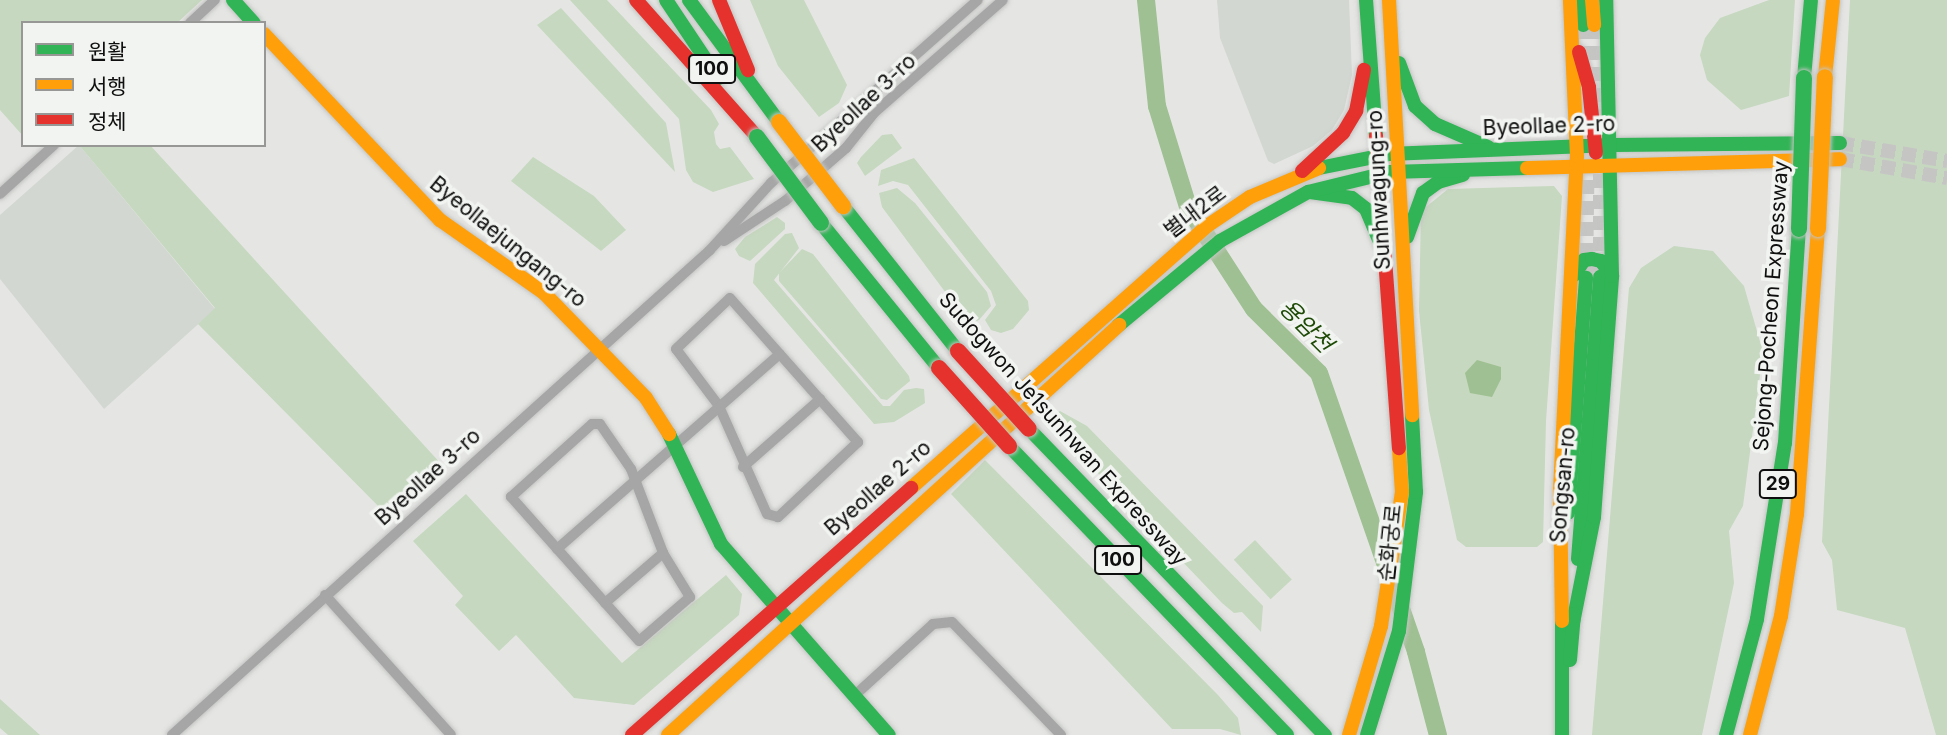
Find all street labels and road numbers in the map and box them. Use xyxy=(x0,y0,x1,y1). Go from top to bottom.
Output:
street label: Byeollae 3-ro xyxy=(807,48,921,158)
road number: 100 xyxy=(688,54,736,85)
street label: Sunhwagung-ro xyxy=(1362,109,1396,271)
street label: Byeollae 2-ro xyxy=(1482,111,1616,141)
street label: Sejong-Pocheon Expressway xyxy=(1748,160,1794,452)
street label: Byeollaejungang-ro xyxy=(425,171,591,313)
street label: 별내2로 xyxy=(1159,181,1231,243)
street label: Sudogwon Je1sunhwan Expressway xyxy=(934,287,1192,571)
street label: Byeollae 3-ro xyxy=(370,423,486,531)
street label: Songsan-ro xyxy=(1545,426,1581,544)
street label: Byeollae 2-ro xyxy=(820,435,936,541)
road number: 29 xyxy=(1759,468,1797,499)
street label: 순화궁로 xyxy=(1373,503,1407,583)
road number: 100 xyxy=(1094,544,1142,576)

